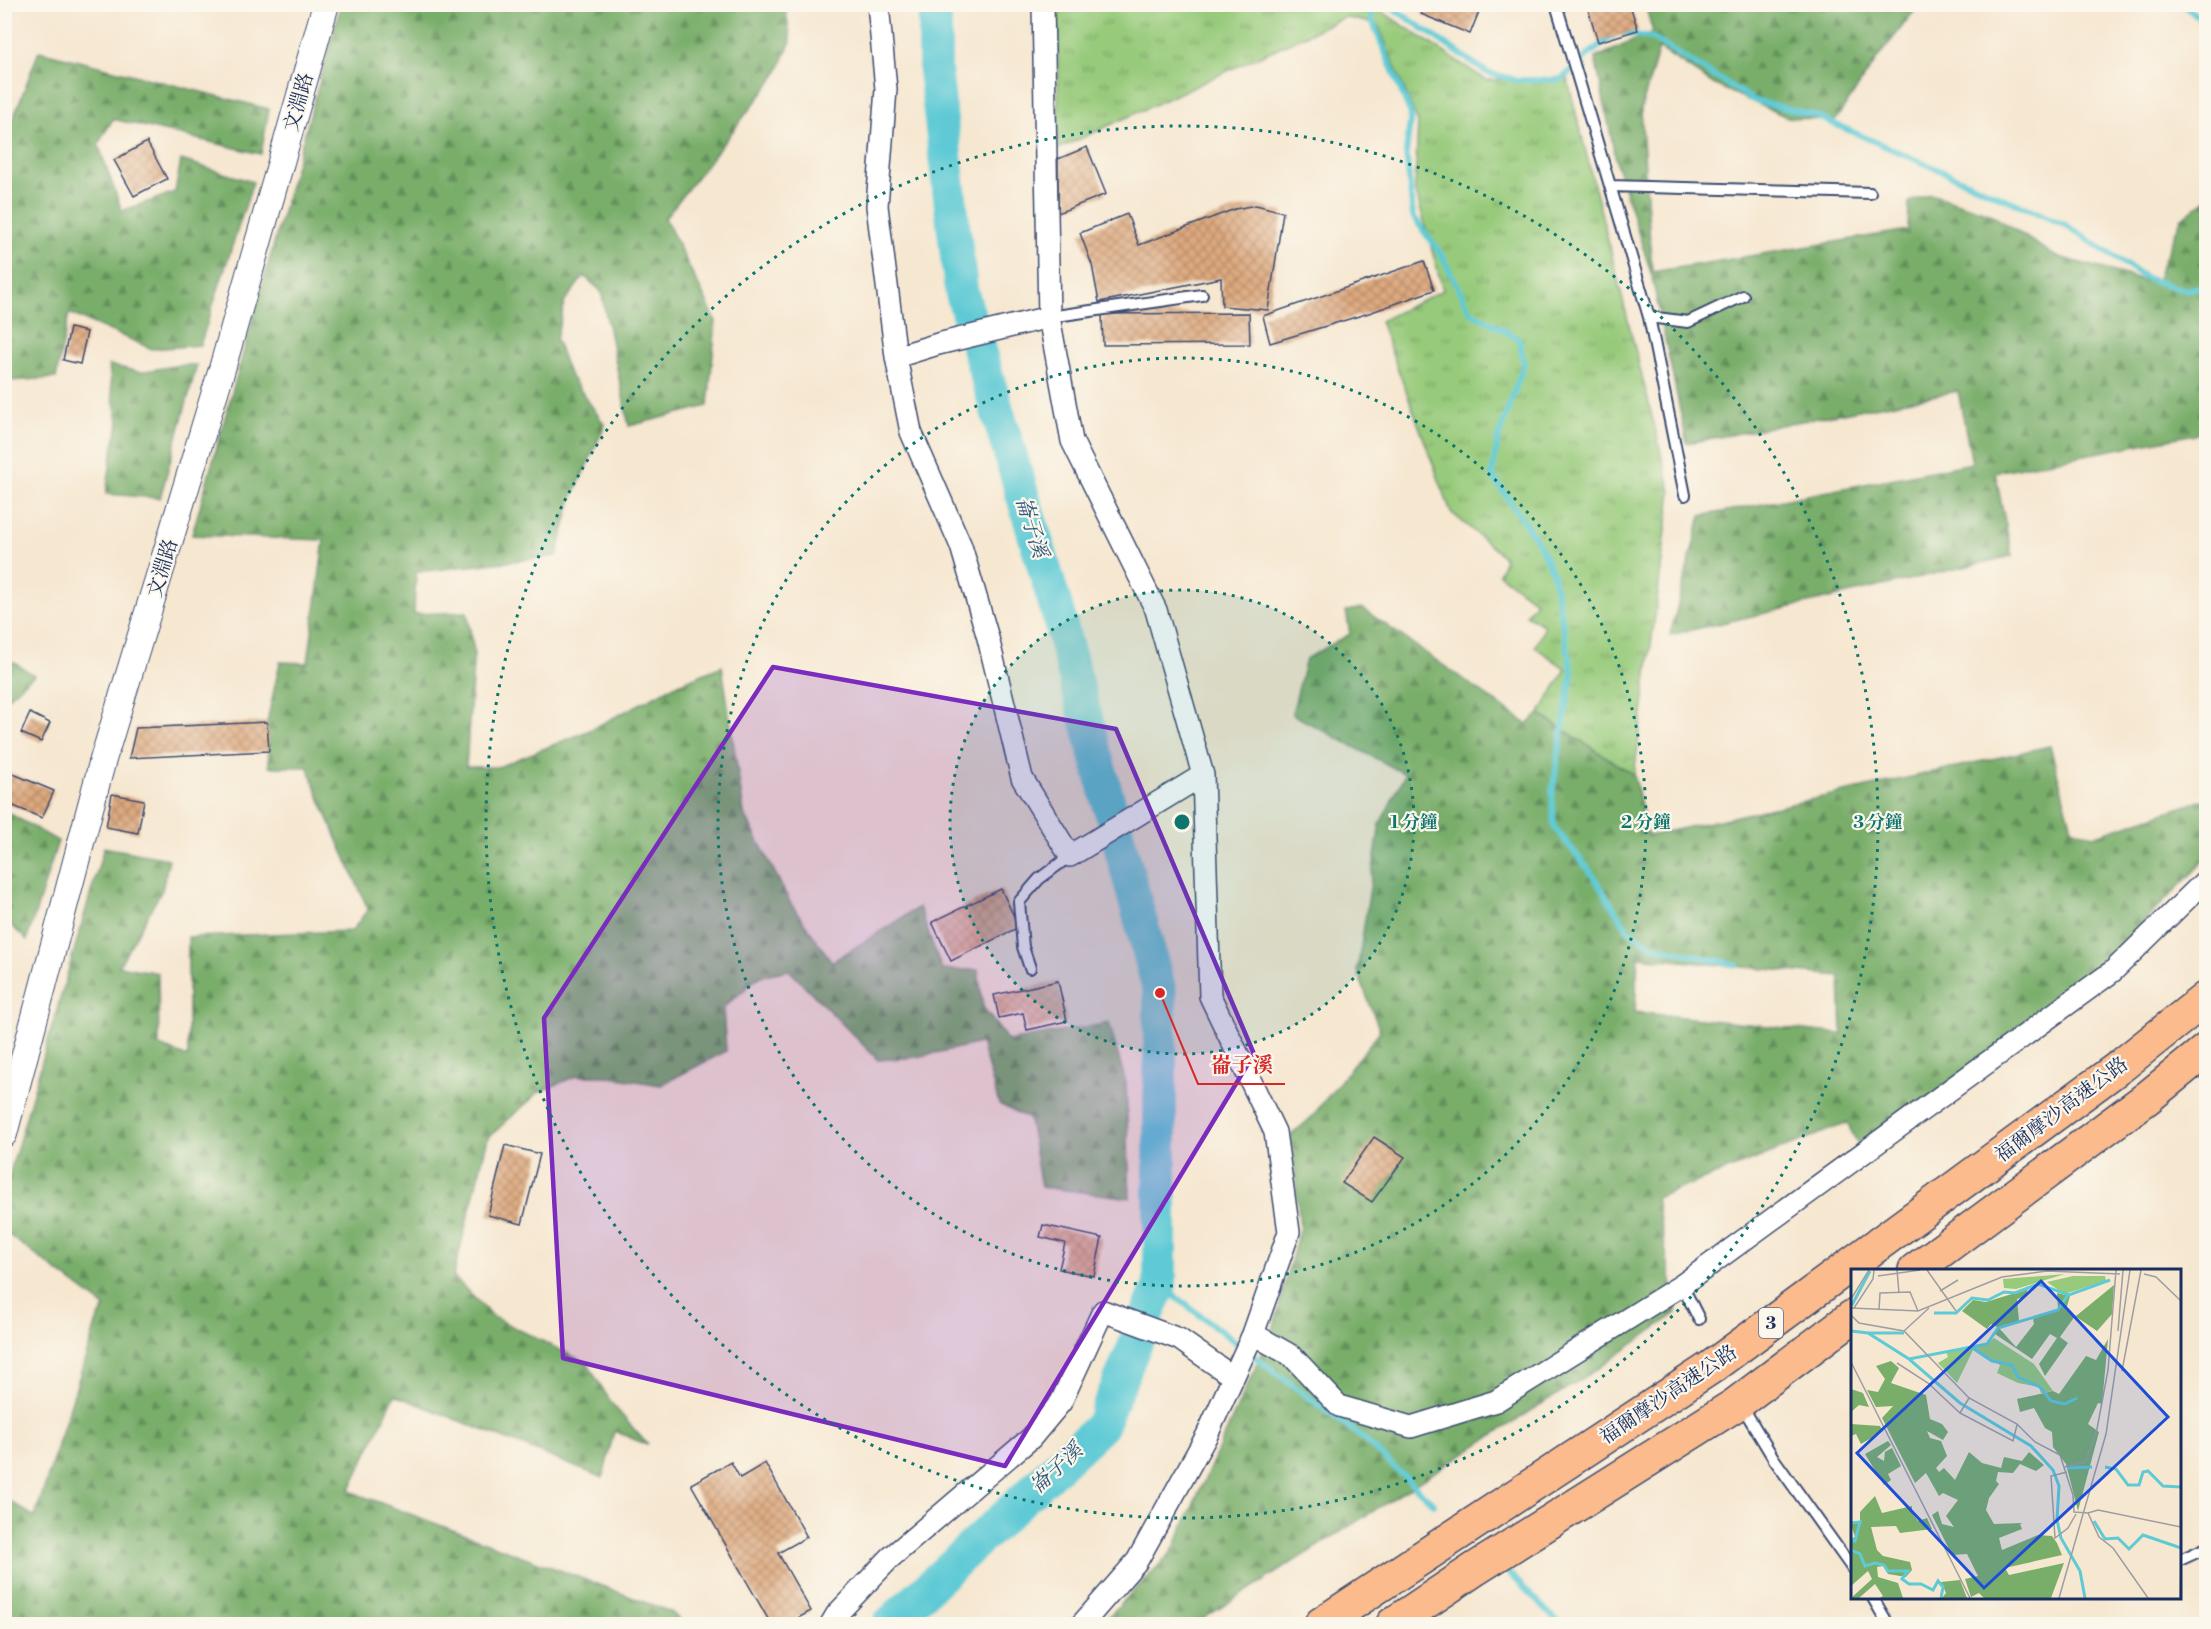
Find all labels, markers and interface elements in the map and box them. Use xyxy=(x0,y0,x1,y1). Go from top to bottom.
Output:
street label: 文淵路 xyxy=(279,70,320,135)
water label: 崙子溪 xyxy=(1009,493,1053,563)
street label: 文淵路 xyxy=(143,536,184,601)
text: 1 分鐘 xyxy=(1390,811,1438,834)
text: 2 分鐘 xyxy=(1621,811,1671,834)
text: 3 分鐘 xyxy=(1853,811,1903,834)
centre of rings xyxy=(1172,812,1192,832)
callout: 崙子溪 xyxy=(1198,1045,1285,1084)
street label: 福爾摩沙高速公路 xyxy=(1990,1052,2133,1168)
text: 崙子溪 xyxy=(1211,1053,1274,1079)
inset map xyxy=(1851,1269,2181,1599)
road number: 3 xyxy=(1759,1308,1783,1338)
street label: 福爾摩沙高速公路 xyxy=(1596,1340,1742,1450)
water label: 崙子溪 xyxy=(1025,1436,1090,1500)

